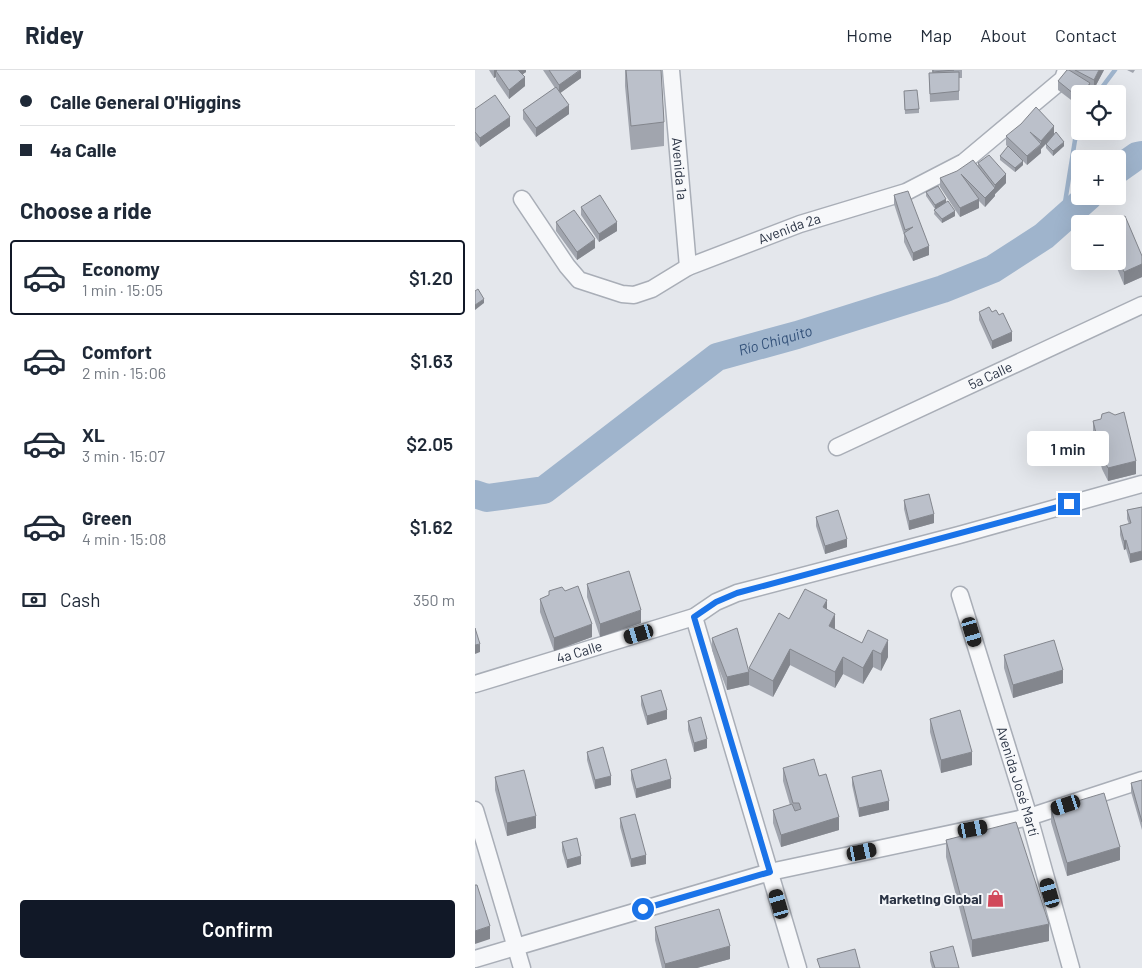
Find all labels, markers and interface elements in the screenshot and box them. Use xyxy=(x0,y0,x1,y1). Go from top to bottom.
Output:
text: Ridey xyxy=(25,20,84,49)
text: Home xyxy=(846,24,892,46)
text: Map xyxy=(920,24,952,46)
text: About xyxy=(980,24,1027,46)
text: Contact xyxy=(1055,24,1117,46)
map controls xyxy=(1071,85,1126,270)
button: locate xyxy=(1071,85,1126,140)
text: Calle General O'Higgins xyxy=(50,90,241,113)
street label: Avenida 1a xyxy=(669,137,691,201)
text: 4a Calle xyxy=(50,138,117,161)
button: + xyxy=(1071,150,1126,205)
text: Choose a ride xyxy=(20,197,152,223)
street label: Avenida 2a xyxy=(755,209,823,247)
button: − xyxy=(1071,215,1126,270)
icon: car xyxy=(22,255,67,300)
text: Economy xyxy=(82,257,160,280)
text: $1.20 xyxy=(409,266,453,289)
text: 1 min · 15:05 xyxy=(82,280,163,299)
water label: Río Chiquito xyxy=(736,321,814,359)
icon: car xyxy=(22,338,67,383)
text: Comfort xyxy=(82,340,152,363)
text: $1.63 xyxy=(410,349,453,372)
street label: 5a Calle xyxy=(965,358,1015,393)
text: 2 min · 15:06 xyxy=(82,363,166,382)
icon: car xyxy=(22,421,67,466)
text: XL xyxy=(82,423,105,446)
text: $2.05 xyxy=(406,432,453,455)
callout: 1 min xyxy=(1028,432,1110,466)
text: 1 min xyxy=(1051,439,1085,458)
text: 3 min · 15:07 xyxy=(82,446,165,465)
route end xyxy=(1058,493,1080,515)
icon: car xyxy=(22,504,67,549)
text: Green xyxy=(82,506,132,529)
text: $1.62 xyxy=(410,515,453,538)
text: 4 min · 15:08 xyxy=(82,529,166,548)
icon: cash xyxy=(20,586,48,614)
text: Cash xyxy=(60,588,101,611)
text: 350 m xyxy=(413,590,455,609)
car xyxy=(960,615,983,649)
car xyxy=(622,622,655,646)
street label: 4a Calle xyxy=(554,637,604,667)
street label: Avenida José Martí xyxy=(993,724,1043,838)
car xyxy=(1049,793,1082,817)
car xyxy=(956,819,989,839)
car xyxy=(845,842,878,862)
car xyxy=(1038,877,1061,909)
car xyxy=(767,888,790,920)
shop icon: Marketing Global xyxy=(986,889,1006,909)
place label: Marketing Global xyxy=(879,890,982,907)
route start xyxy=(632,898,654,920)
button: Confirm xyxy=(20,900,455,958)

